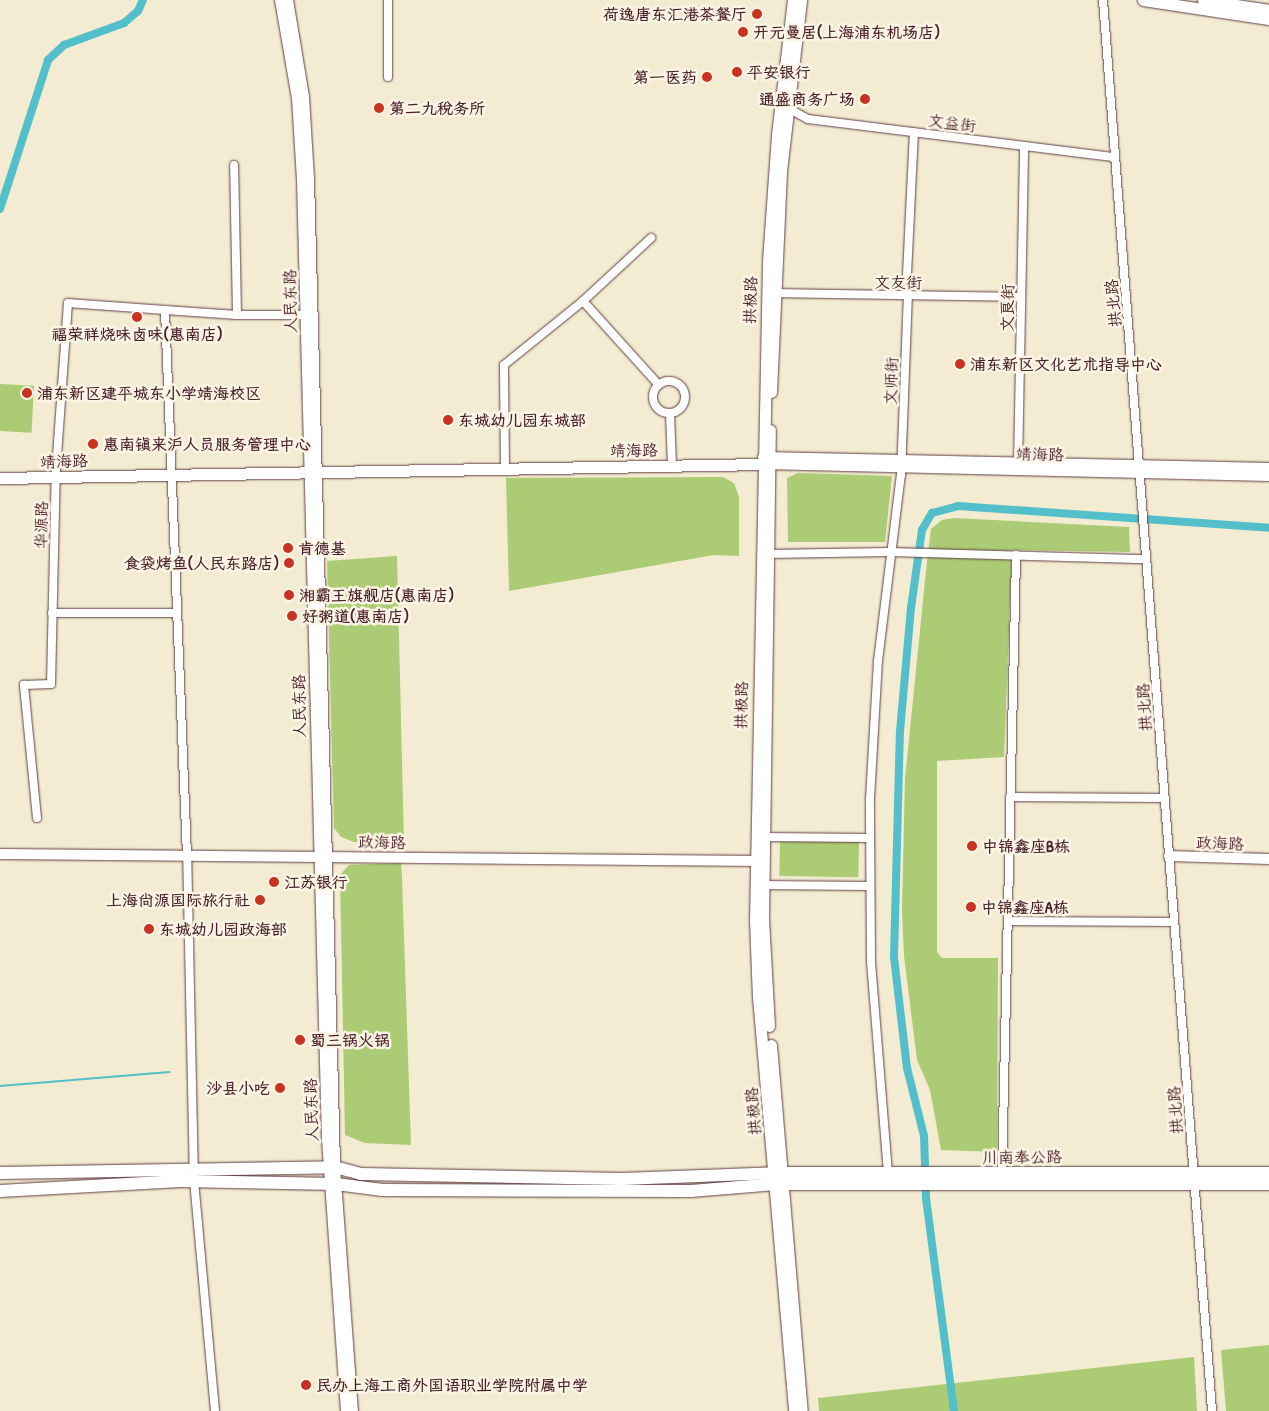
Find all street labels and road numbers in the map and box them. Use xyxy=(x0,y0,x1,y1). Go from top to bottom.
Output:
street label: 文益街 xyxy=(927,111,977,135)
street label: 人民东路 xyxy=(280,269,300,333)
street label: 文友街 xyxy=(874,272,922,292)
street label: 拱极路 xyxy=(740,276,760,324)
street label: 拱北路 xyxy=(1101,278,1125,328)
street label: 文良街 xyxy=(997,284,1017,332)
street label: 文师街 xyxy=(881,357,901,405)
street label: 靖海路 xyxy=(610,440,658,460)
street label: 靖海路 xyxy=(1016,444,1064,464)
street label: 靖海路 xyxy=(40,451,88,471)
street label: 华源路 xyxy=(31,501,51,549)
street label: 人民东路 xyxy=(289,674,309,738)
street label: 拱极路 xyxy=(731,681,751,729)
street label: 拱北路 xyxy=(1133,682,1155,732)
street label: 政海路 xyxy=(358,832,406,852)
street label: 政海路 xyxy=(1196,833,1244,853)
street label: 人民东路 xyxy=(300,1078,322,1142)
street label: 拱北路 xyxy=(1164,1085,1186,1135)
street label: 拱极路 xyxy=(741,1086,765,1136)
street label: 川南奉公路 xyxy=(982,1147,1062,1167)

